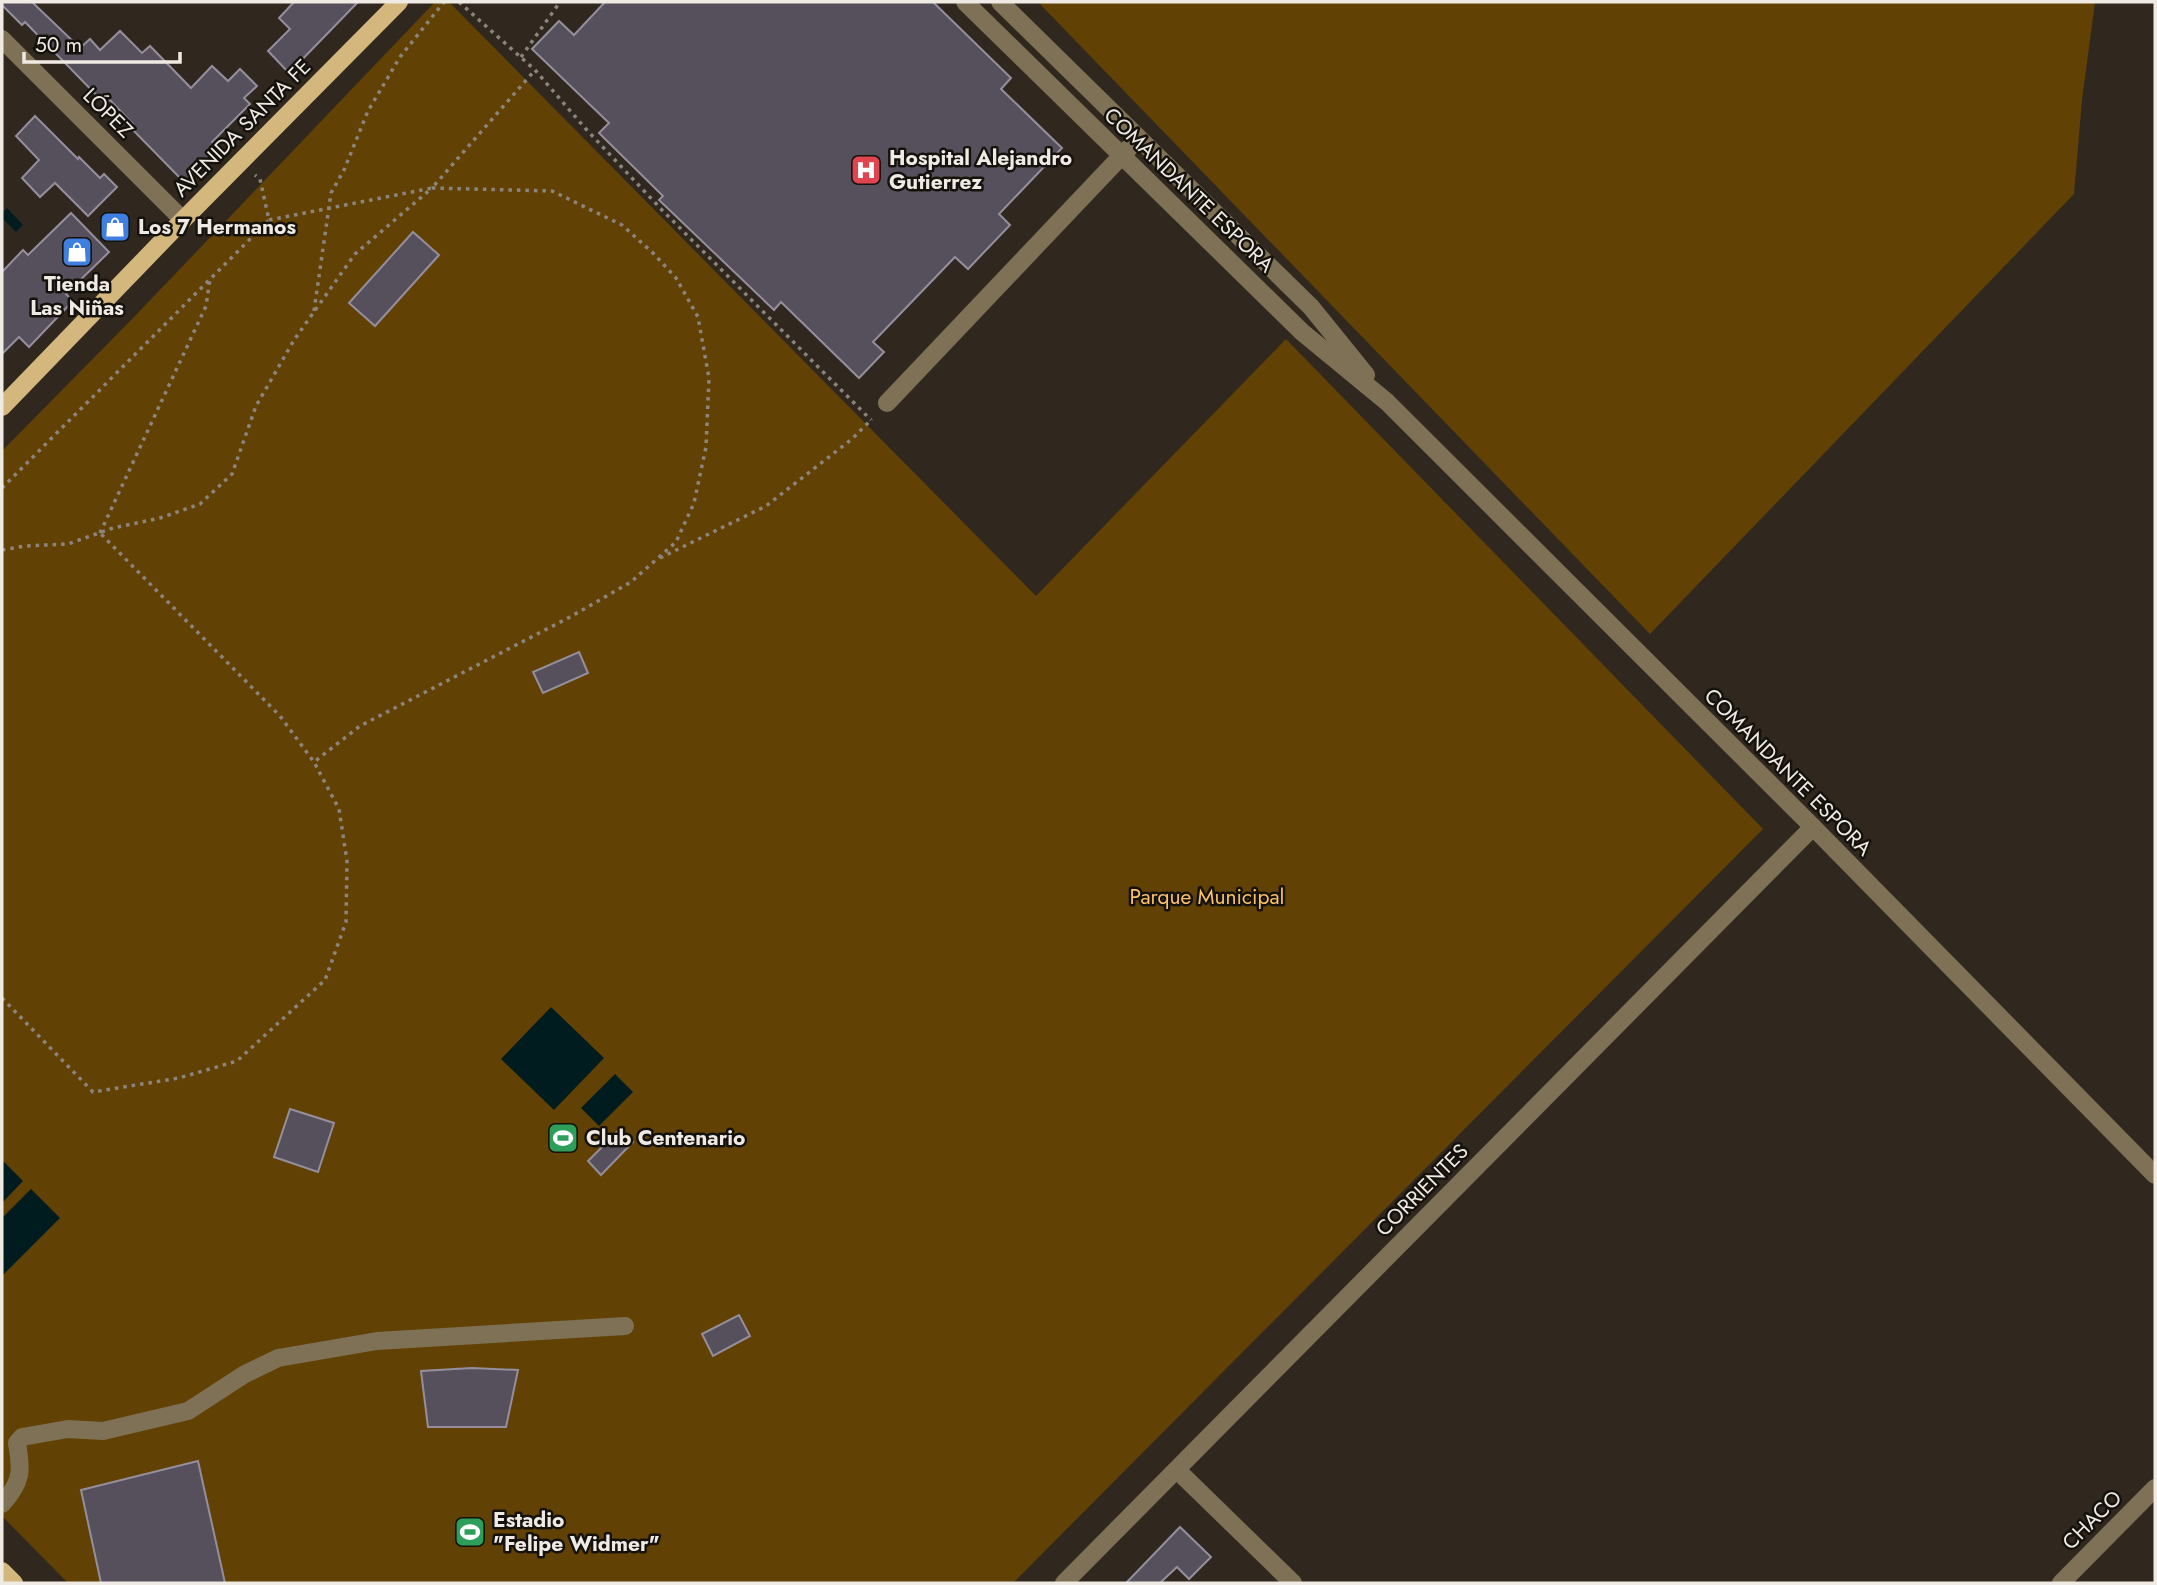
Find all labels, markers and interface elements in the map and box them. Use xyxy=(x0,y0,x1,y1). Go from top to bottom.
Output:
scale bar xyxy=(24,21,180,65)
text: 50 m xyxy=(35,30,82,60)
street label: AVENIDA SANTA FE xyxy=(166,52,318,204)
street label: LÓPEZ xyxy=(76,81,140,145)
street label: COMANDANTE ESPORA xyxy=(1097,101,1281,279)
place label: Hospital Alejandro Gutierrez xyxy=(889,143,1072,197)
hospital icon: Hospital Alejandro Gutierrez xyxy=(849,153,883,187)
shop icon: Los 7 Hermanos xyxy=(98,210,132,244)
place label: Los 7 Hermanos xyxy=(138,212,296,242)
shop icon: Tienda Las Niñas xyxy=(60,235,94,269)
place label: Tienda Las Niñas xyxy=(30,269,124,323)
street label: COMANDANTE ESPORA xyxy=(1697,681,1879,863)
park label: Parque Municipal xyxy=(1130,882,1284,912)
sports icon: Club Centenario xyxy=(546,1121,580,1155)
place label: Club Centenario xyxy=(586,1123,745,1153)
street label: CORRIENTES xyxy=(1369,1137,1475,1243)
street label: CHACO xyxy=(2055,1483,2129,1557)
place label: Estadio "Felipe Widmer" xyxy=(493,1505,660,1559)
sports icon: Estadio "Felipe Widmer" xyxy=(453,1515,487,1549)

